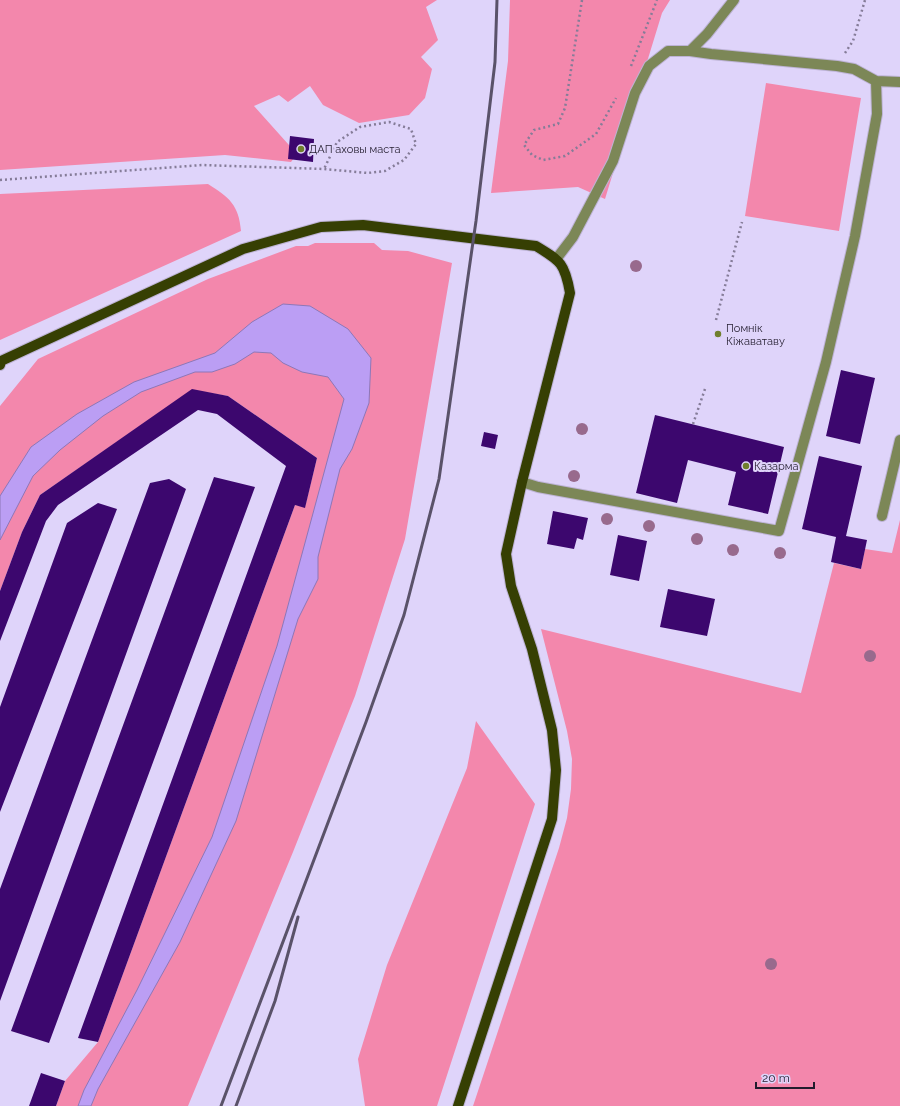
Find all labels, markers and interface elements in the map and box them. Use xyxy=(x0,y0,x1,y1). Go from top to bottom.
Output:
place label: ДАП аховы маста xyxy=(309,143,401,156)
marker: ДАП аховы маста xyxy=(296,144,306,154)
place label: Помнік Кіжаватаву xyxy=(726,322,785,348)
marker: Помнік Кіжаватаву xyxy=(713,329,723,339)
place label: Казарма xyxy=(754,460,799,473)
marker: Казарма xyxy=(741,461,751,471)
scale bar xyxy=(756,1064,814,1090)
text: 20 m xyxy=(762,1071,790,1085)

